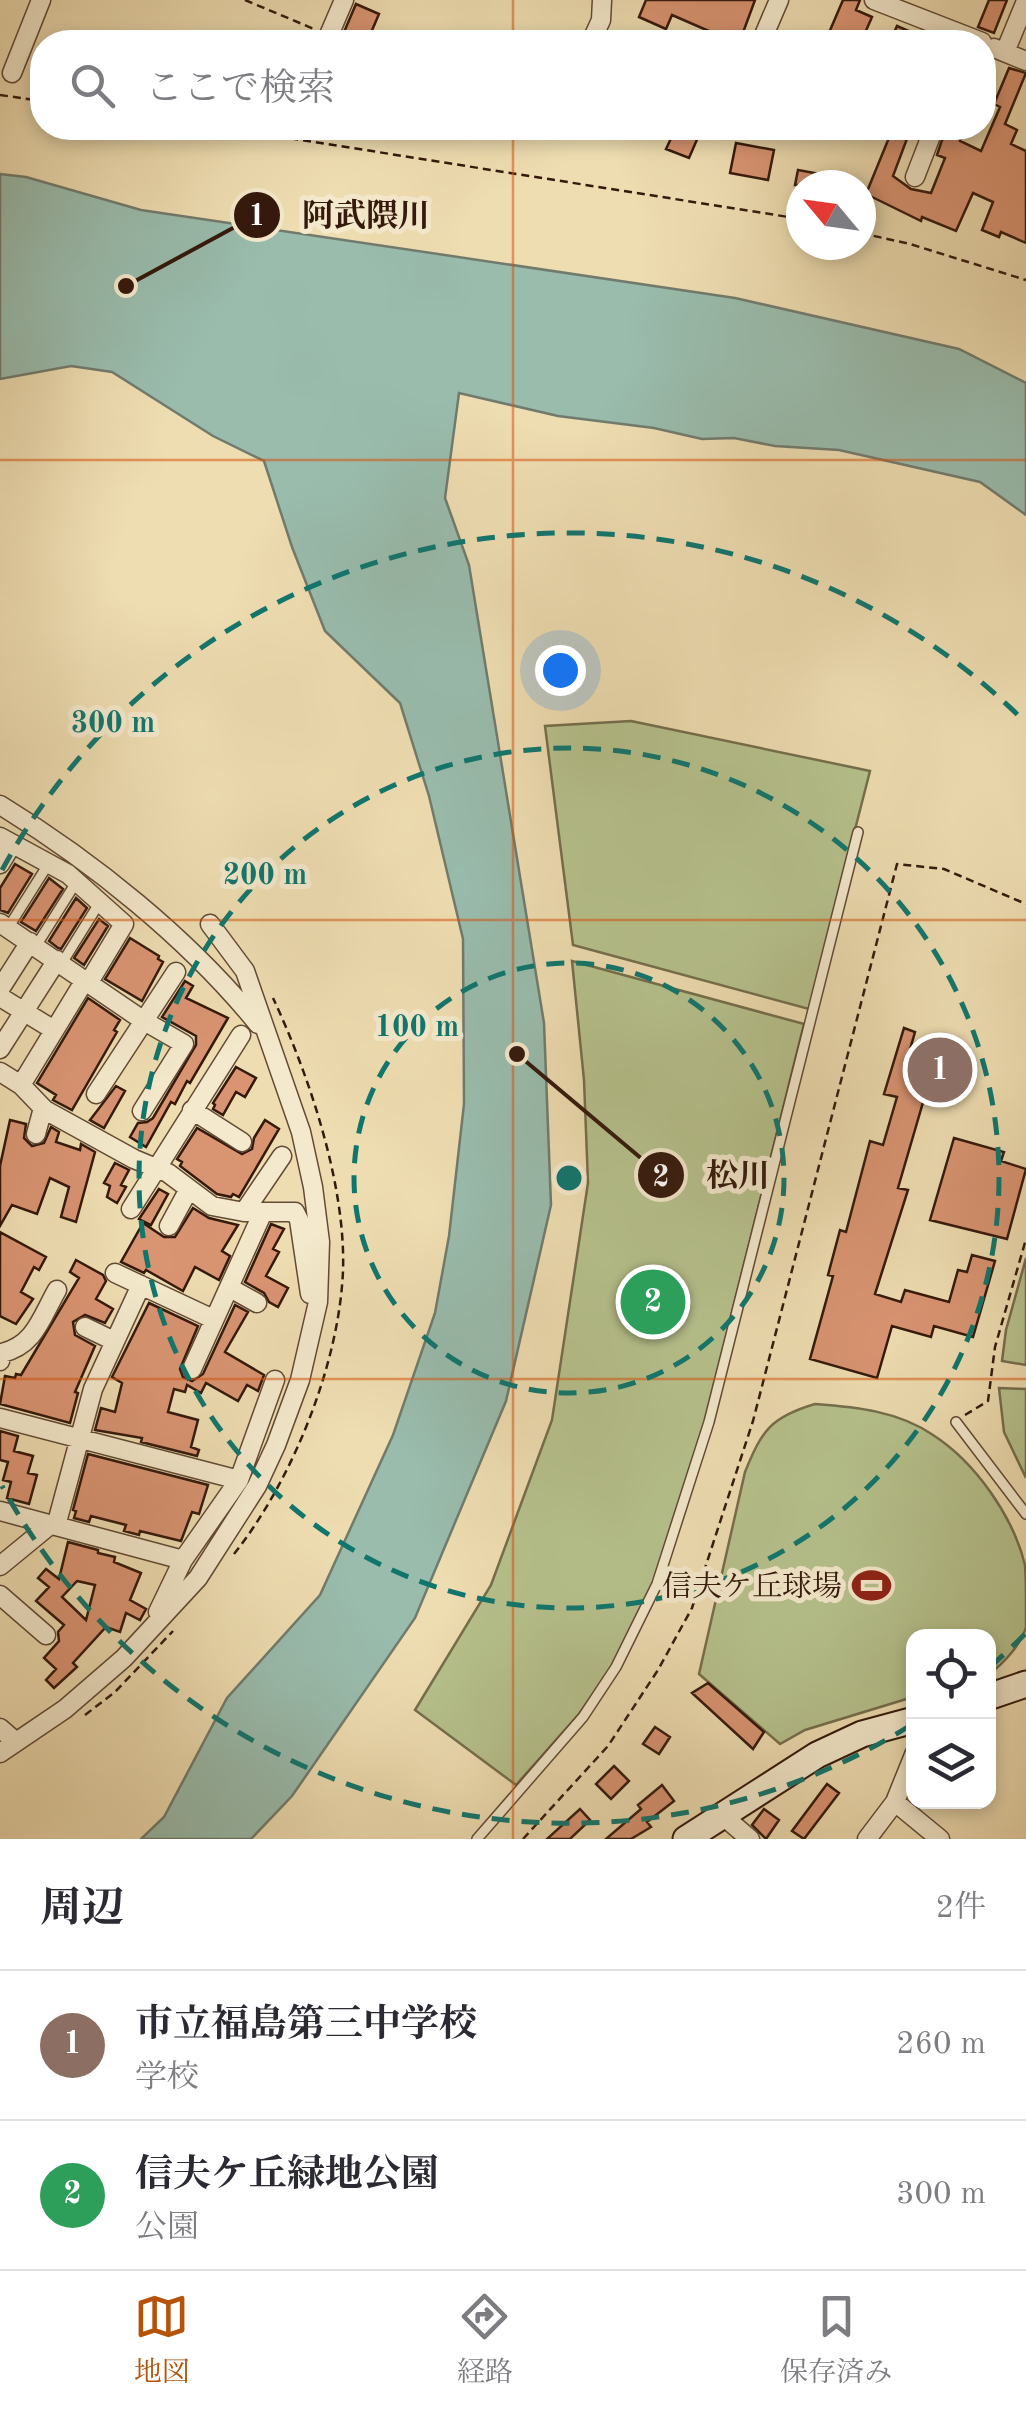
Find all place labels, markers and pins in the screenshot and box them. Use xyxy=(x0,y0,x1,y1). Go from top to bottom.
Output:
callout: 阿武隈川 xyxy=(232,184,450,246)
pin: 1 xyxy=(908,1032,972,1108)
callout: 松川 xyxy=(636,1144,790,1206)
centre of rings xyxy=(551,1160,587,1196)
pin: 2 xyxy=(620,1264,686,1340)
sports icon: 信夫ケ丘球場 xyxy=(851,1565,893,1607)
place label: 信夫ケ丘球場 xyxy=(662,1570,842,1603)

